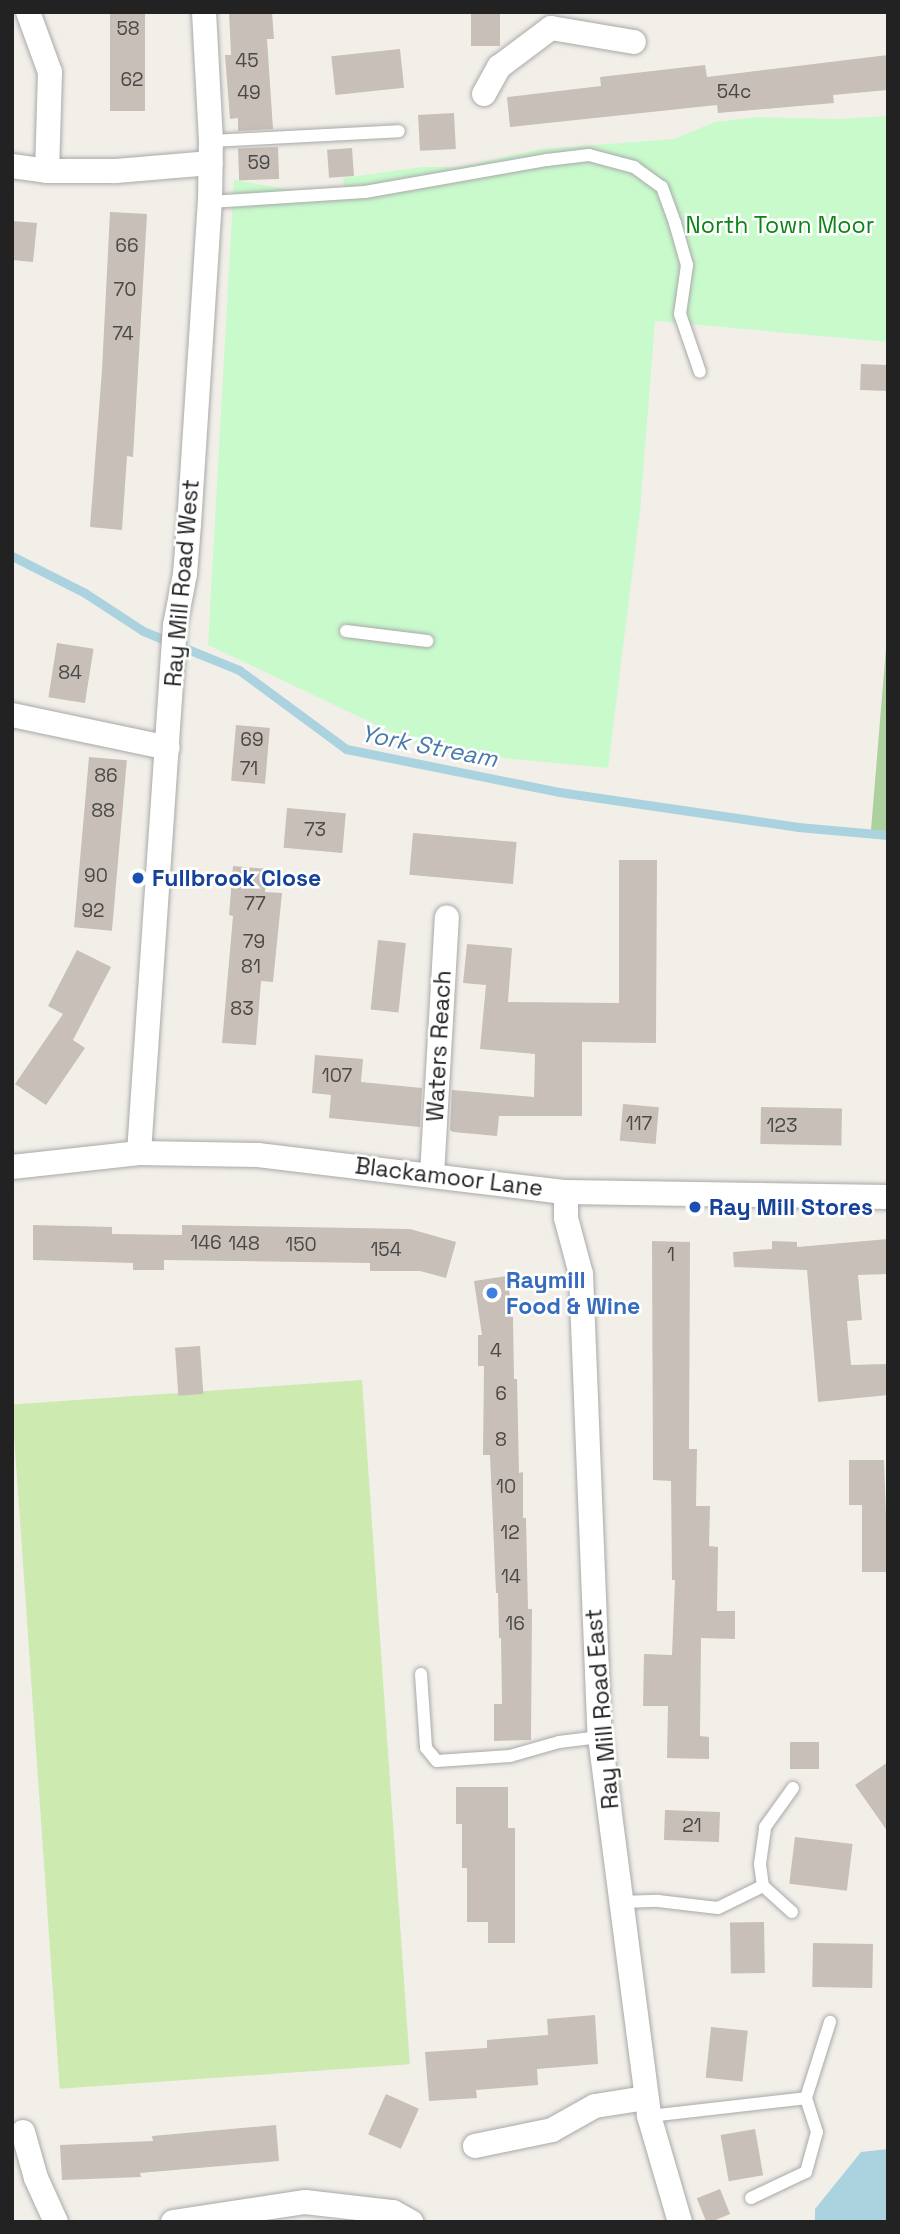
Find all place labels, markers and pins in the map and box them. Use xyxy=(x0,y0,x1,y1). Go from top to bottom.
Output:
place label: Fullbrook Close xyxy=(152,864,321,892)
marker: Fullbrook Close xyxy=(130,870,146,886)
place label: Ray Mill Stores xyxy=(709,1193,873,1221)
marker: Ray Mill Stores xyxy=(687,1199,703,1215)
place label: Raymill Food & Wine xyxy=(506,1266,641,1320)
marker: Raymill Food & Wine xyxy=(484,1285,500,1301)

